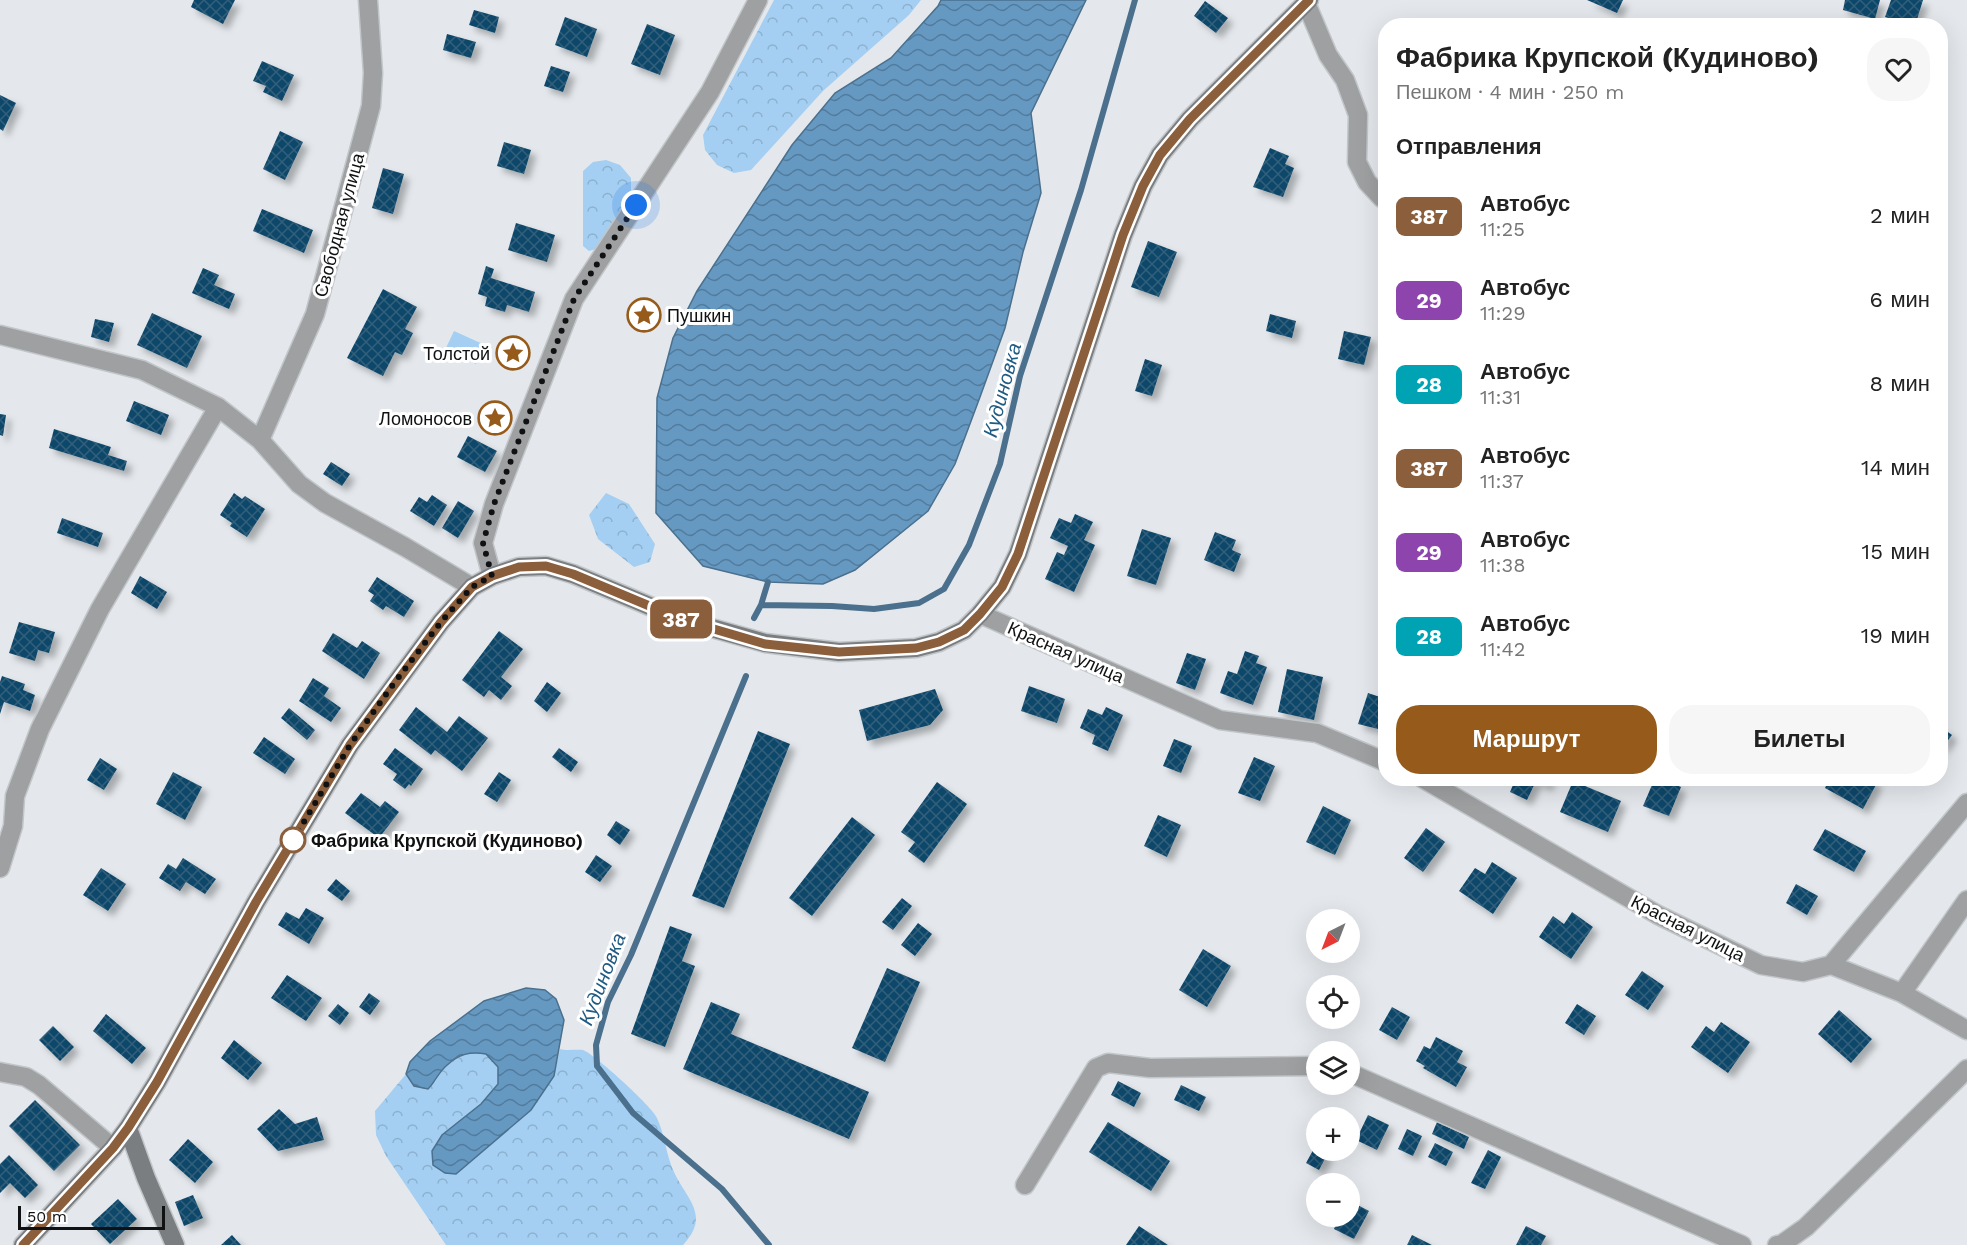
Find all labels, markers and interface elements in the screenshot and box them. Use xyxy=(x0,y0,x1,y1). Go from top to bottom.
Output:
button: heart xyxy=(1867,38,1930,101)
text: Фабрика Крупской (Кудиново) xyxy=(1396,41,1819,74)
text: Пешком · 4 мин · 250 m xyxy=(1396,80,1624,104)
text: Отправления xyxy=(1396,134,1542,159)
street label: Свободная улица xyxy=(310,150,369,299)
your location xyxy=(621,190,651,220)
text: Автобус xyxy=(1480,191,1570,216)
text: 2 мин xyxy=(1870,203,1930,228)
text: 387 xyxy=(1410,204,1448,229)
text: 11:25 xyxy=(1480,217,1525,241)
text: Автобус xyxy=(1480,275,1570,300)
text: 6 мин xyxy=(1870,287,1930,312)
text: 29 xyxy=(1416,288,1442,313)
place icon: Пушкин xyxy=(626,297,662,333)
text: 11:29 xyxy=(1480,301,1526,325)
place label: Пушкин xyxy=(667,305,731,326)
place icon: Толстой xyxy=(495,335,531,371)
water label: Кудиновка xyxy=(978,340,1026,440)
place label: Толстой xyxy=(423,343,490,364)
text: Автобус xyxy=(1480,359,1570,384)
text: 8 мин xyxy=(1869,371,1930,396)
text: 28 xyxy=(1416,372,1442,397)
text: 11:31 xyxy=(1480,385,1521,409)
place icon: Ломоносов xyxy=(477,400,513,436)
place label: Ломоносов xyxy=(379,408,472,429)
text: Автобус xyxy=(1480,443,1570,468)
text: 14 мин xyxy=(1861,455,1930,480)
text: 387 xyxy=(1410,456,1448,481)
text: 11:37 xyxy=(1480,469,1524,493)
text: Автобус xyxy=(1480,527,1570,552)
text: 15 мин xyxy=(1862,539,1930,564)
text: 29 xyxy=(1416,540,1442,565)
text: 11:38 xyxy=(1480,553,1526,577)
line badge: 387 xyxy=(646,600,716,638)
text: 387 xyxy=(662,607,700,632)
text: Автобус xyxy=(1480,611,1570,636)
street label: Красная улица xyxy=(1005,617,1128,687)
text: 19 мин xyxy=(1861,623,1930,648)
text: 28 xyxy=(1416,624,1442,649)
text: 11:42 xyxy=(1480,637,1525,661)
button: Маршрут xyxy=(1396,705,1657,774)
button: Билеты xyxy=(1669,705,1930,774)
marker: Фабрика Крупской (Кудиново) xyxy=(280,827,306,853)
place label: Фабрика Крупской (Кудиново) xyxy=(311,830,583,851)
street label: Красная улица xyxy=(1628,890,1749,966)
north arrow xyxy=(1306,909,1360,963)
map controls xyxy=(1306,909,1360,1227)
water label: Кудиновка xyxy=(573,929,631,1029)
button: locate xyxy=(1306,975,1360,1029)
button: layers xyxy=(1306,1041,1360,1095)
button: + xyxy=(1306,1107,1360,1161)
button: − xyxy=(1306,1173,1360,1227)
scale bar xyxy=(18,1203,165,1230)
text: 50 m xyxy=(27,1207,67,1226)

